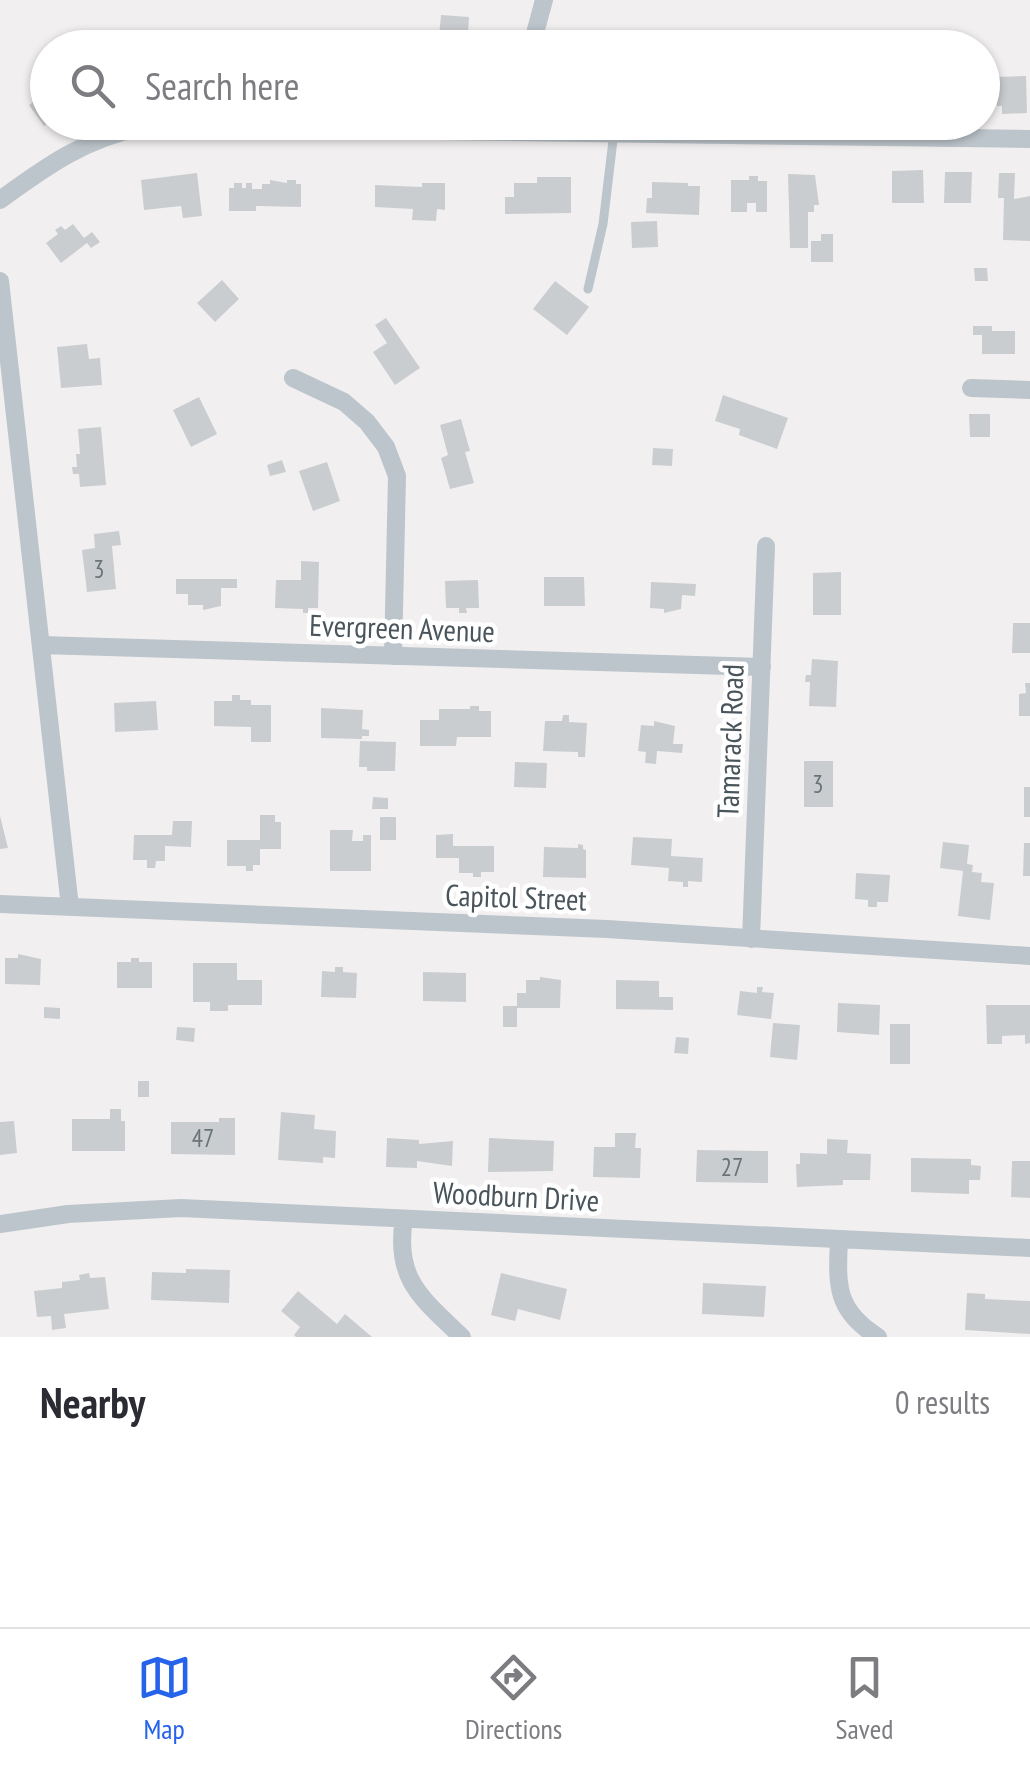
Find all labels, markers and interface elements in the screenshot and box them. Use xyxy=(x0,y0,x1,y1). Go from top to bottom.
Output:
search box xyxy=(30,30,1000,140)
icon: search xyxy=(65,58,120,113)
text: Search here xyxy=(145,61,299,110)
house number: 3 xyxy=(93,553,105,585)
street label: Evergreen Avenue xyxy=(309,605,495,650)
street label: Tamarack Road xyxy=(707,663,752,818)
house number: 3 xyxy=(812,768,824,800)
street label: Capitol Street xyxy=(445,875,588,918)
house number: 47 xyxy=(192,1122,214,1154)
house number: 27 xyxy=(721,1151,743,1183)
street label: Woodburn Drive xyxy=(432,1172,600,1219)
text: Nearby xyxy=(40,1375,145,1430)
text: 0 results xyxy=(895,1381,990,1423)
tab: Map xyxy=(137,1650,192,1747)
tab: Directions xyxy=(465,1650,562,1747)
tab: Saved xyxy=(836,1650,893,1747)

